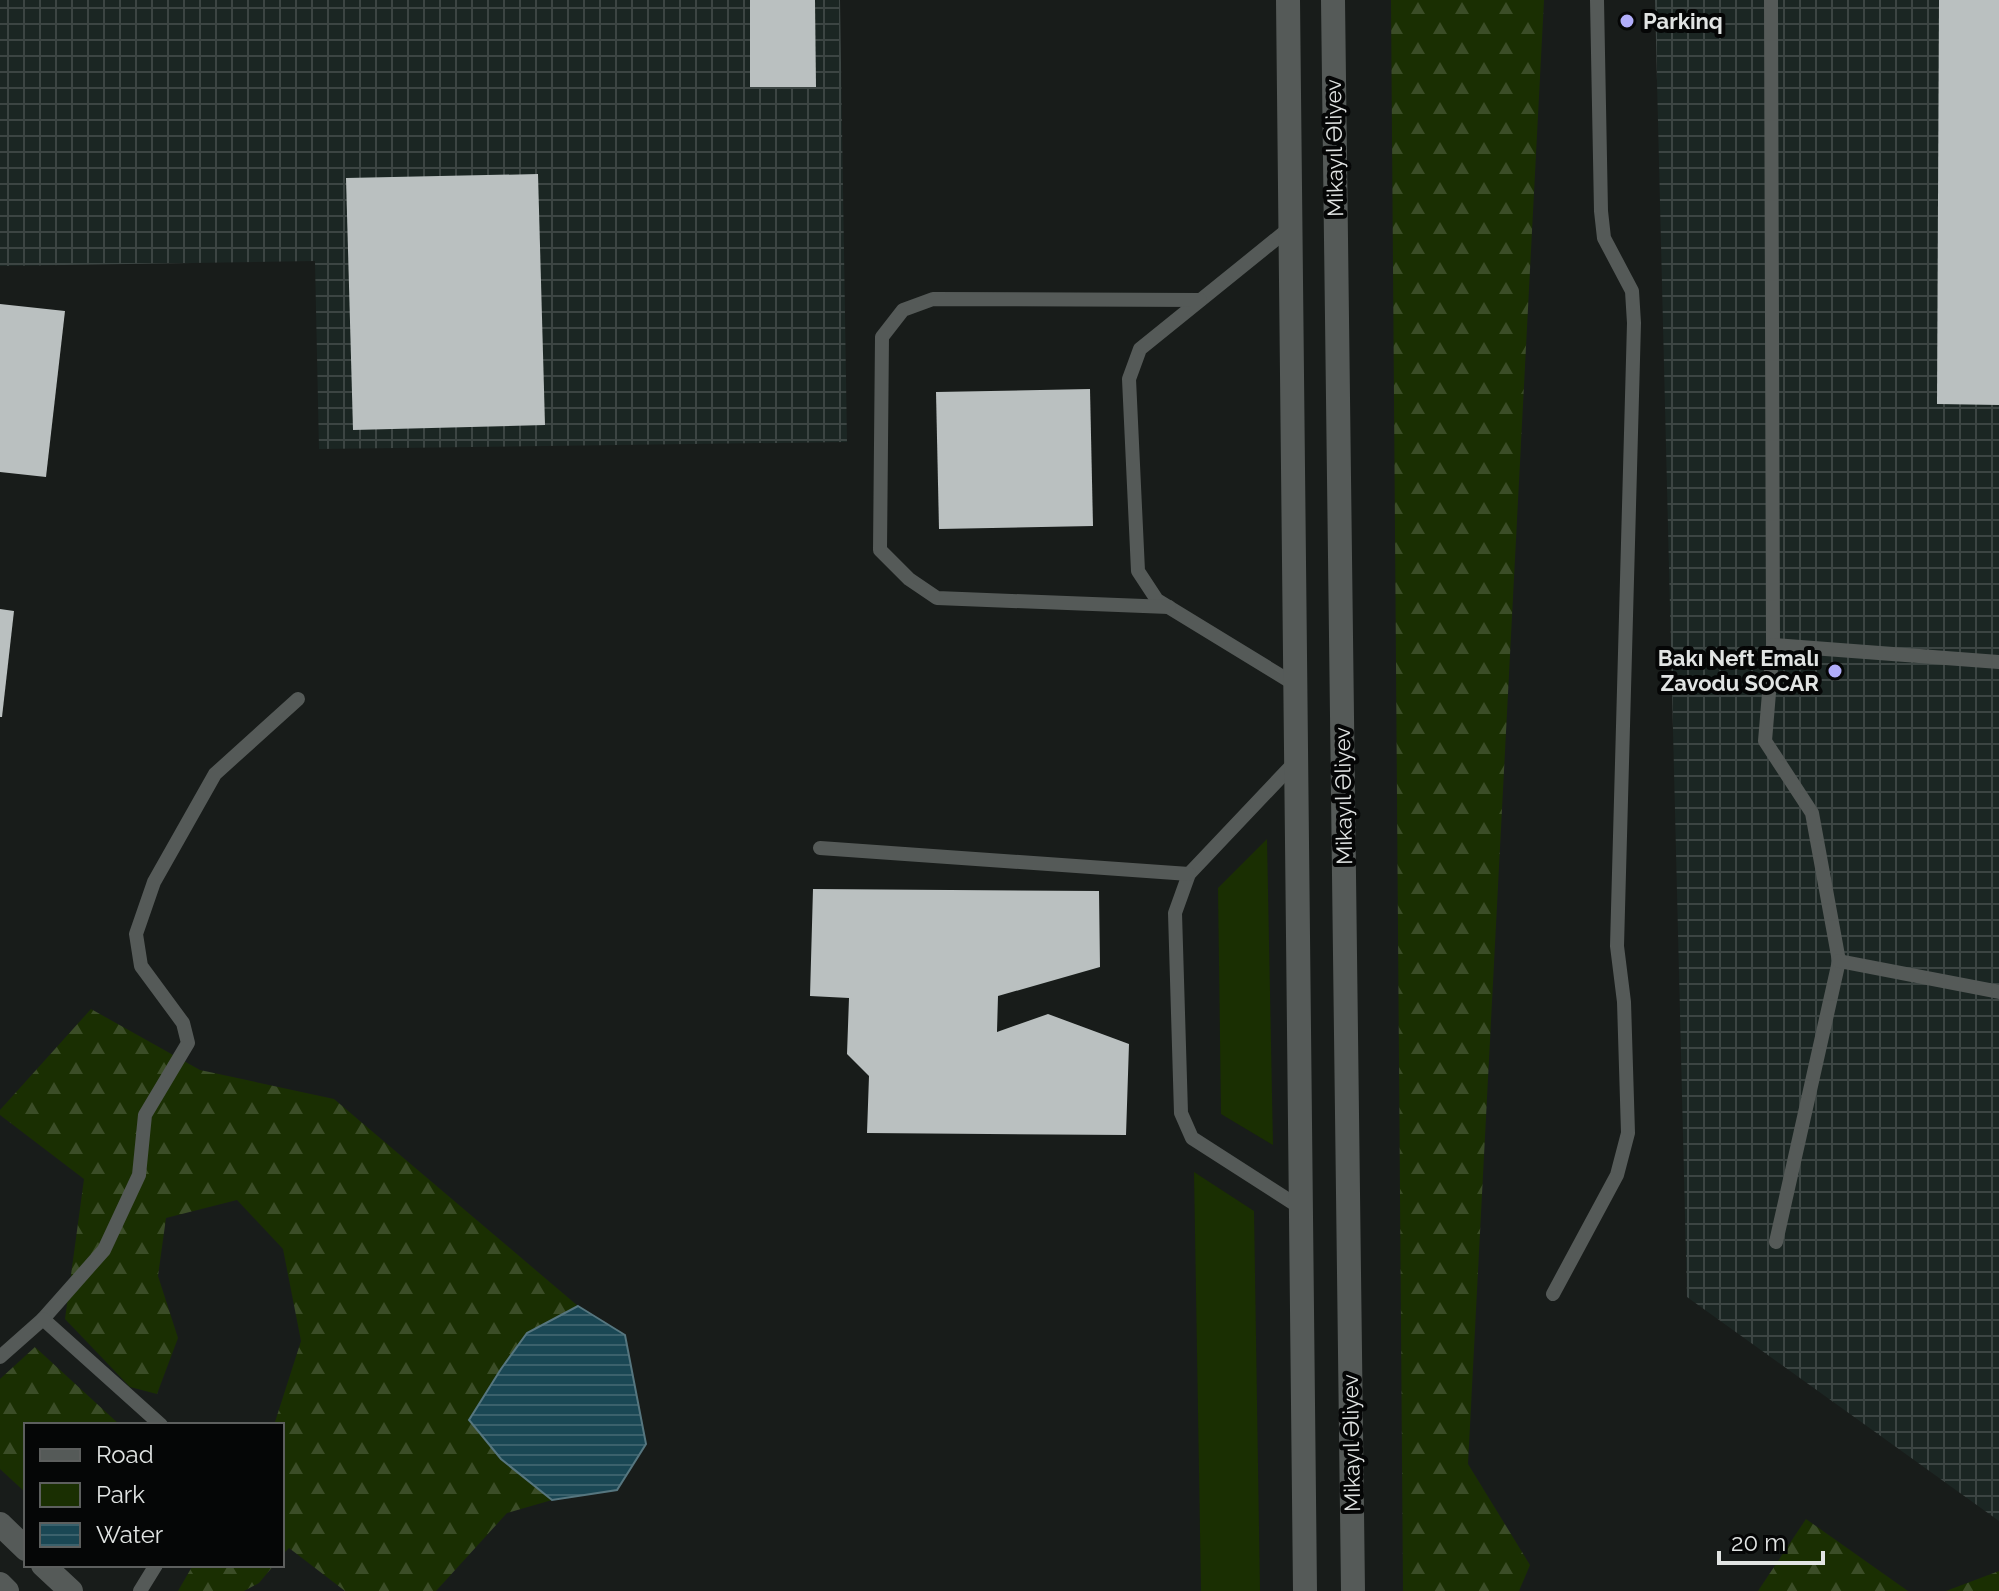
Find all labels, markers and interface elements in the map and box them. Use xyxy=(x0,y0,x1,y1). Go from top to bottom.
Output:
place label: Parkinq xyxy=(1643,8,1723,34)
marker: Parkinq xyxy=(1618,12,1636,30)
street label: Mikayıl Əliyev xyxy=(1320,79,1348,217)
place label: Bakı Neft Emalı Zavodu SOCAR xyxy=(1658,645,1819,696)
marker: Bakı Neft Emalı Zavodu SOCAR xyxy=(1826,662,1844,680)
street label: Mikayıl Əliyev xyxy=(1329,727,1357,865)
street label: Mikayıl Əliyev xyxy=(1337,1374,1365,1512)
legend xyxy=(24,1423,284,1567)
text: Road xyxy=(96,1440,154,1469)
text: Park xyxy=(96,1480,145,1509)
scale bar xyxy=(1719,1515,1823,1565)
text: Water xyxy=(96,1520,164,1549)
text: 20 m xyxy=(1731,1528,1786,1557)

